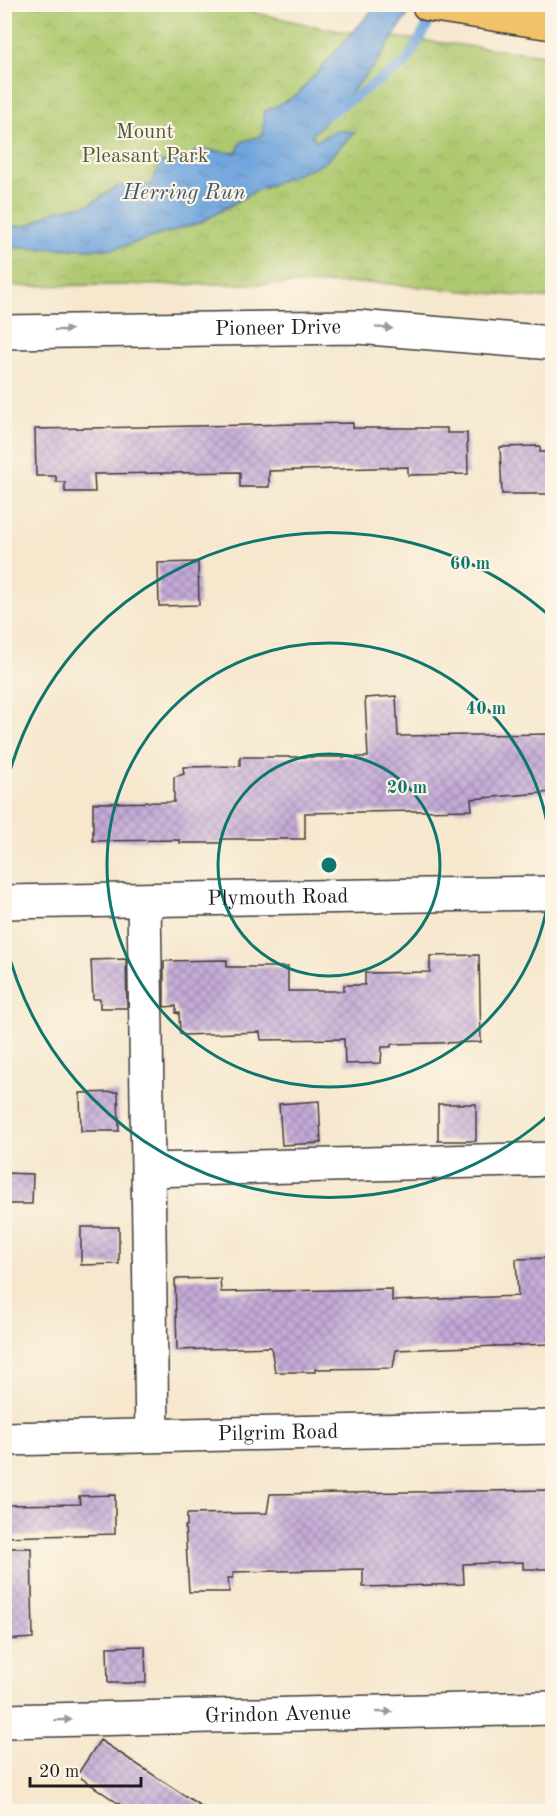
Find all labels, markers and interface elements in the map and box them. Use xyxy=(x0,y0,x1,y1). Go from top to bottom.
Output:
park label: Mount Pleasant Park xyxy=(81,122,209,167)
water label: Herring Run xyxy=(121,182,246,204)
street label: Pioneer Drive xyxy=(215,317,341,340)
one-way arrow xyxy=(374,324,393,333)
one-way arrow xyxy=(53,326,72,335)
text: 60 m xyxy=(450,555,490,573)
text: 40 m xyxy=(466,700,506,718)
text: 20 m xyxy=(387,779,427,797)
centre of rings xyxy=(319,855,339,875)
street label: Plymouth Road xyxy=(207,886,349,909)
street label: Pilgrim Road xyxy=(217,1421,339,1445)
street label: Grindon Avenue xyxy=(205,1702,351,1727)
one-way arrow xyxy=(374,1707,393,1717)
one-way arrow xyxy=(53,1715,72,1725)
scale bar xyxy=(30,1750,141,1788)
text: 20 m xyxy=(39,1763,79,1781)

